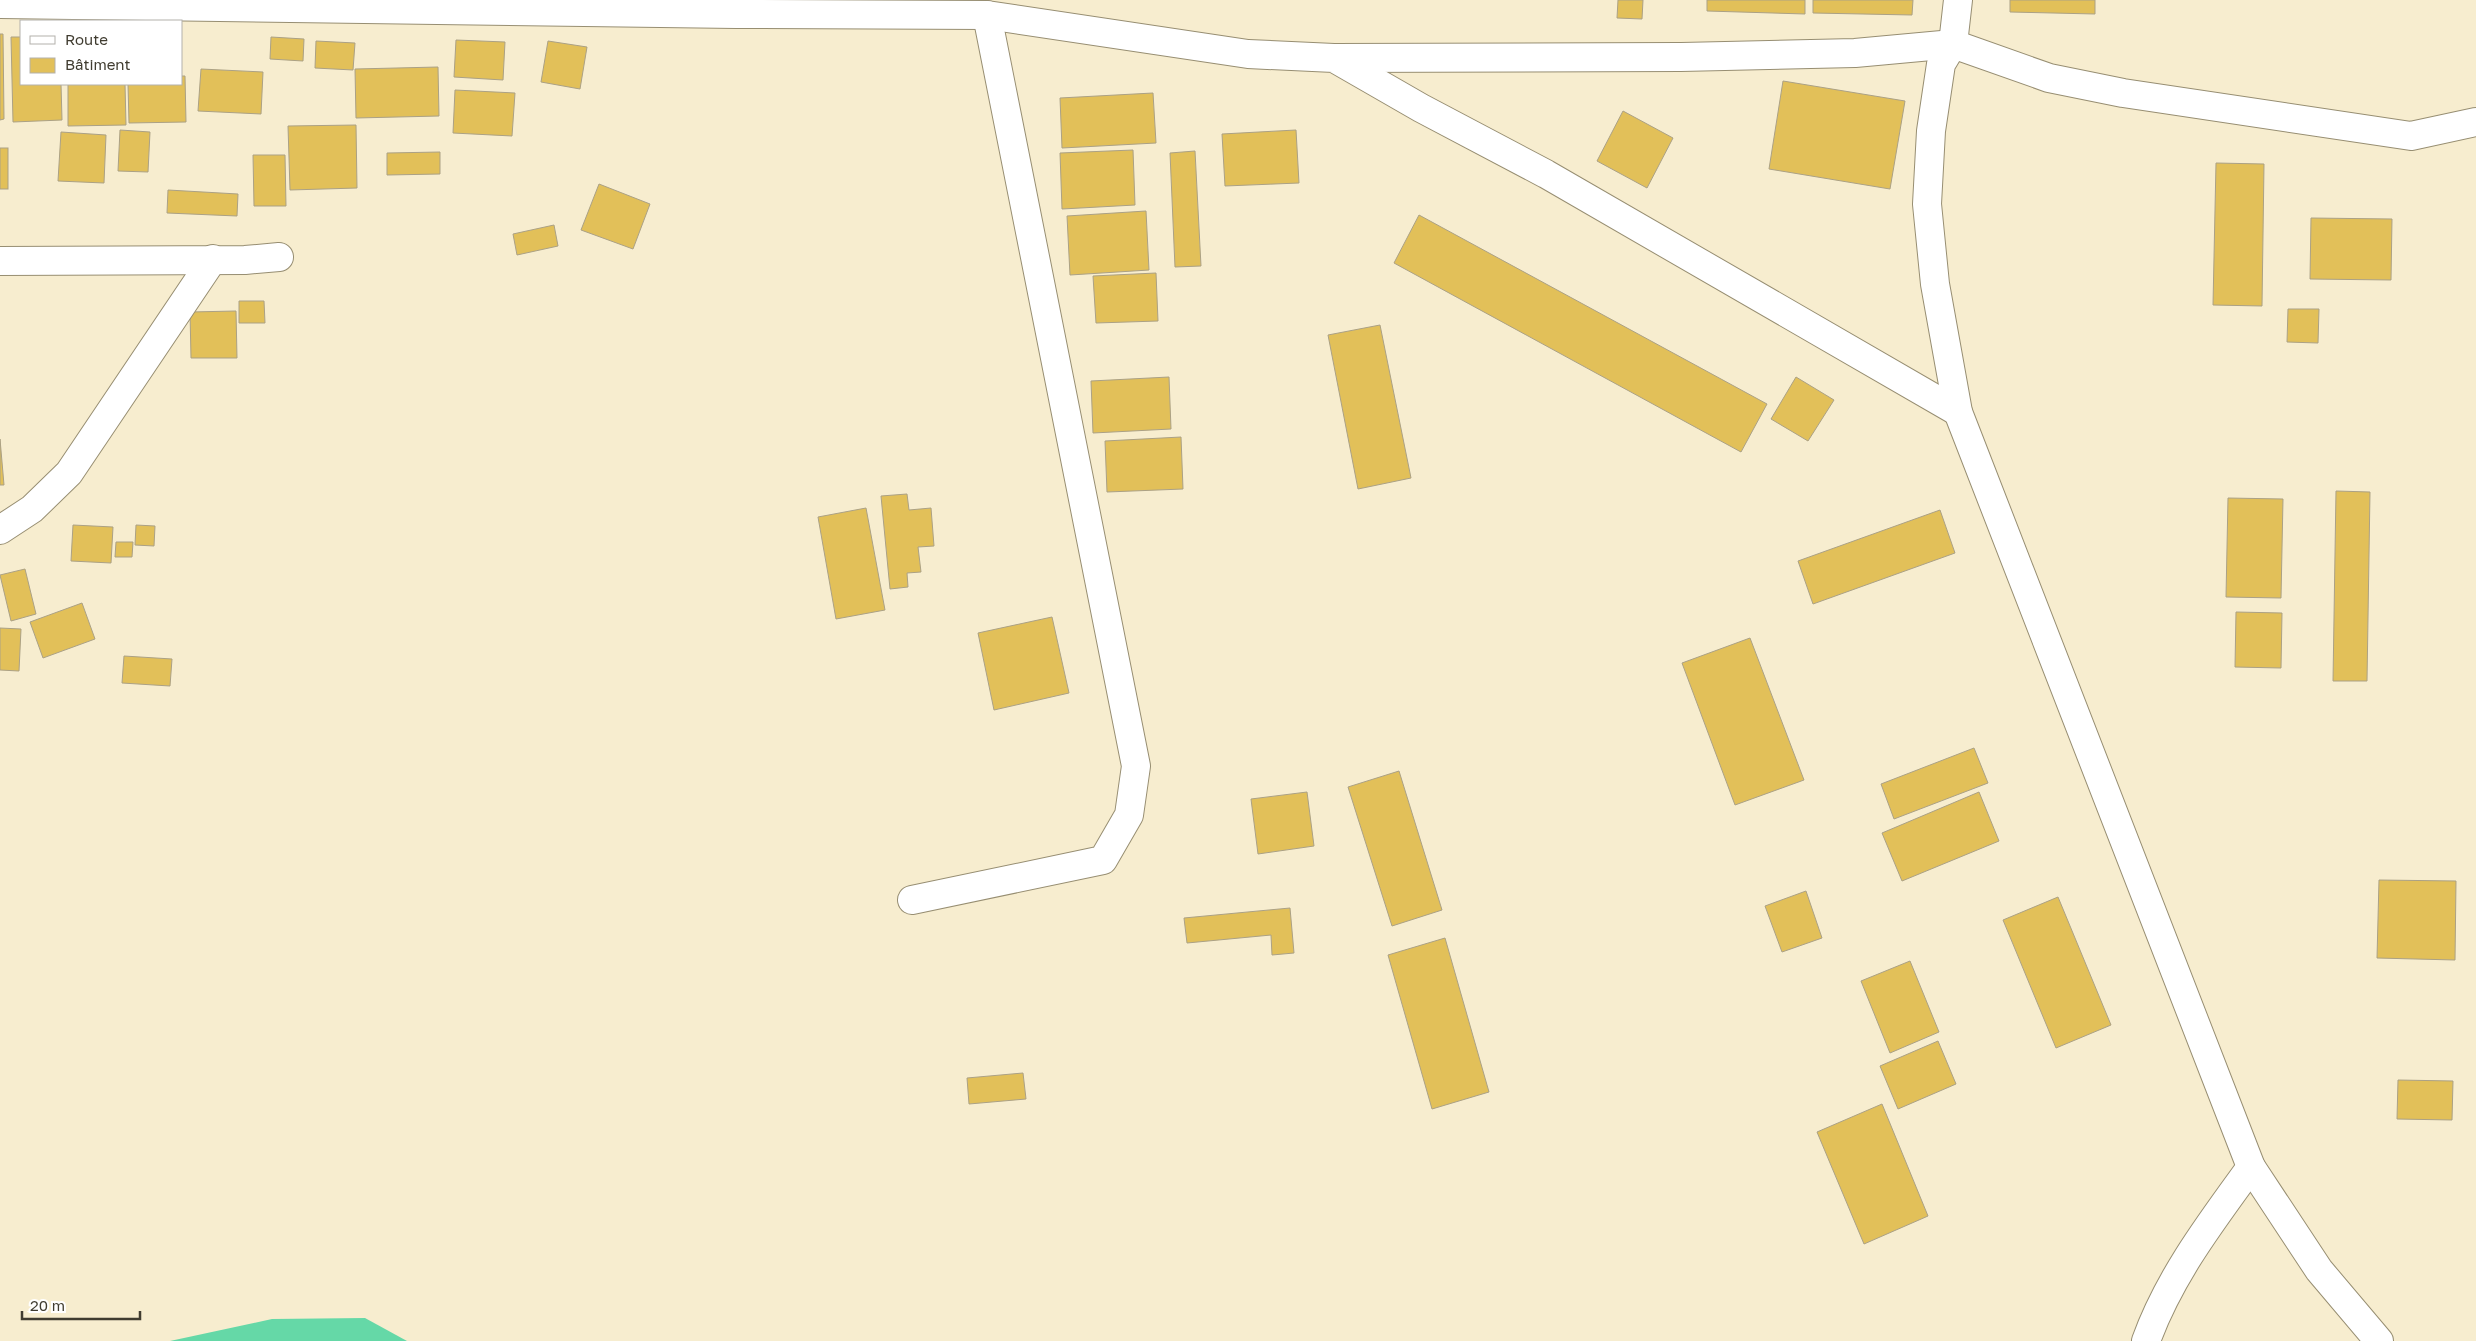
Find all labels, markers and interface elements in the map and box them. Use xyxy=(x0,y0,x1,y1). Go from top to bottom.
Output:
legend xyxy=(20,20,182,85)
text: Route xyxy=(65,30,108,48)
text: Bâtiment xyxy=(65,55,130,73)
scale bar xyxy=(22,1288,140,1320)
text: 20 m xyxy=(30,1296,65,1314)

